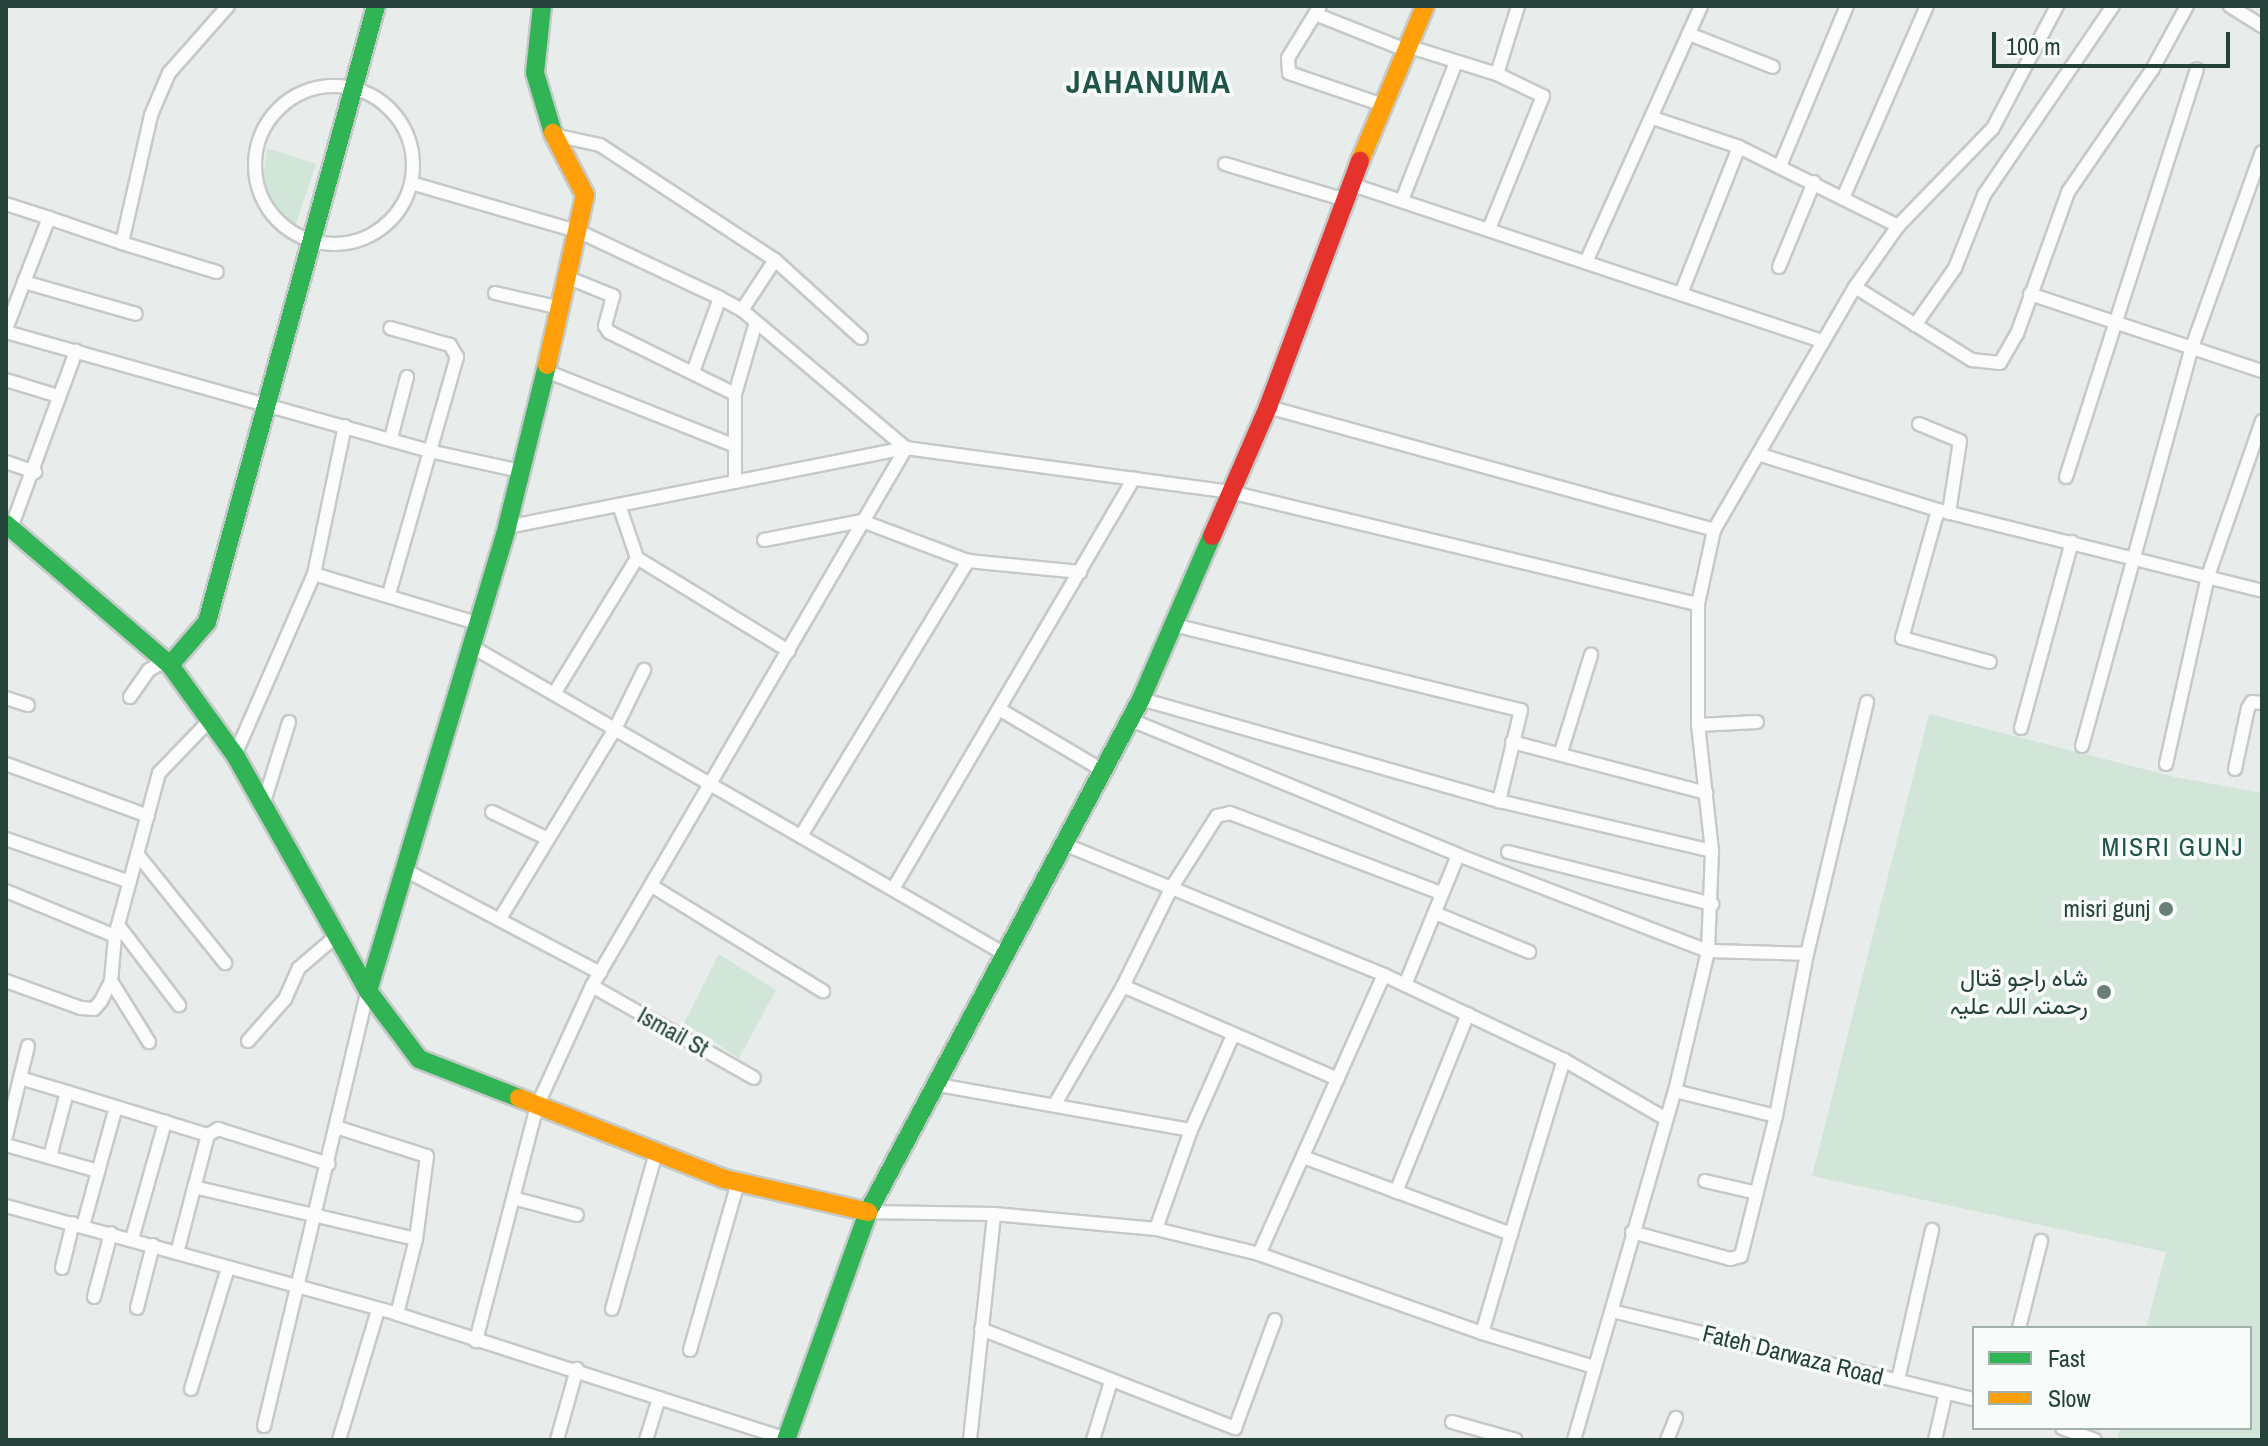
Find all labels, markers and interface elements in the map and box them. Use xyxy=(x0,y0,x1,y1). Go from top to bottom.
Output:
scale bar xyxy=(1996,16,2234,66)
text: 100 m xyxy=(2006,30,2061,62)
district label: JAHANUMA xyxy=(1066,63,1232,101)
district label: MISRI GUNJ xyxy=(2101,831,2245,863)
place label: misri gunj xyxy=(2064,895,2150,923)
marker: misri gunj xyxy=(2157,900,2175,918)
place label: شاہ راجو قتال رحمتہ اللہ علیہ xyxy=(1950,964,2088,1020)
marker: شاہ راجو قتال رحمتہ اللہ علیہ xyxy=(2095,983,2113,1001)
street label: Ismail St xyxy=(633,1001,713,1063)
street label: Fateh Darwaza Road xyxy=(1700,1319,1886,1391)
legend xyxy=(1972,1326,2252,1430)
text: Fast xyxy=(2048,1342,2085,1374)
text: Slow xyxy=(2048,1382,2091,1414)

